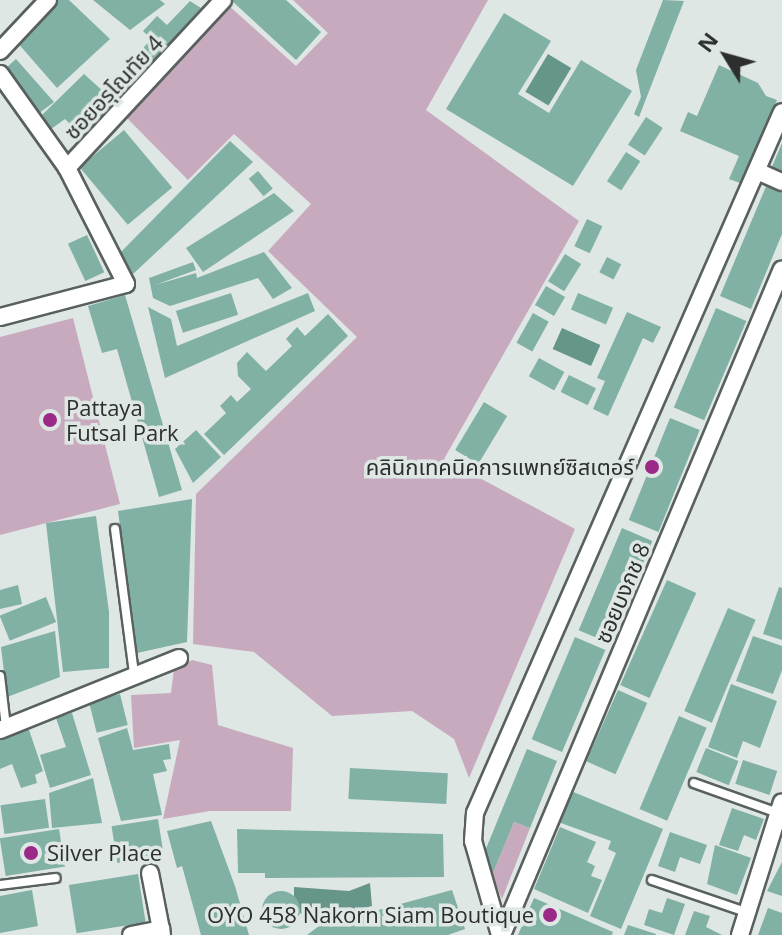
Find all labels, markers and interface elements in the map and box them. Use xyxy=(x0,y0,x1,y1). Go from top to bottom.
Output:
north arrow xyxy=(686,16,766,96)
text: N xyxy=(689,25,724,58)
street label: ซอยอรุโณทัย 4 xyxy=(58,30,168,144)
place label: Pattaya Futsal Park xyxy=(66,394,179,446)
marker: Pattaya Futsal Park xyxy=(41,411,59,429)
place label: คลินิกเทคนิคการแพทย์ซิสเตอร์ xyxy=(366,454,634,480)
marker: คลินิกเทคนิคการแพทย์ซิสเตอร์ xyxy=(641,456,663,478)
street label: ซอยบงกช 8 xyxy=(589,539,655,647)
place label: Silver Place xyxy=(47,840,162,866)
marker: Silver Place xyxy=(22,844,40,862)
place label: OYO 458 Nakorn Siam Boutique xyxy=(207,902,534,928)
marker: OYO 458 Nakorn Siam Boutique xyxy=(541,906,559,924)

